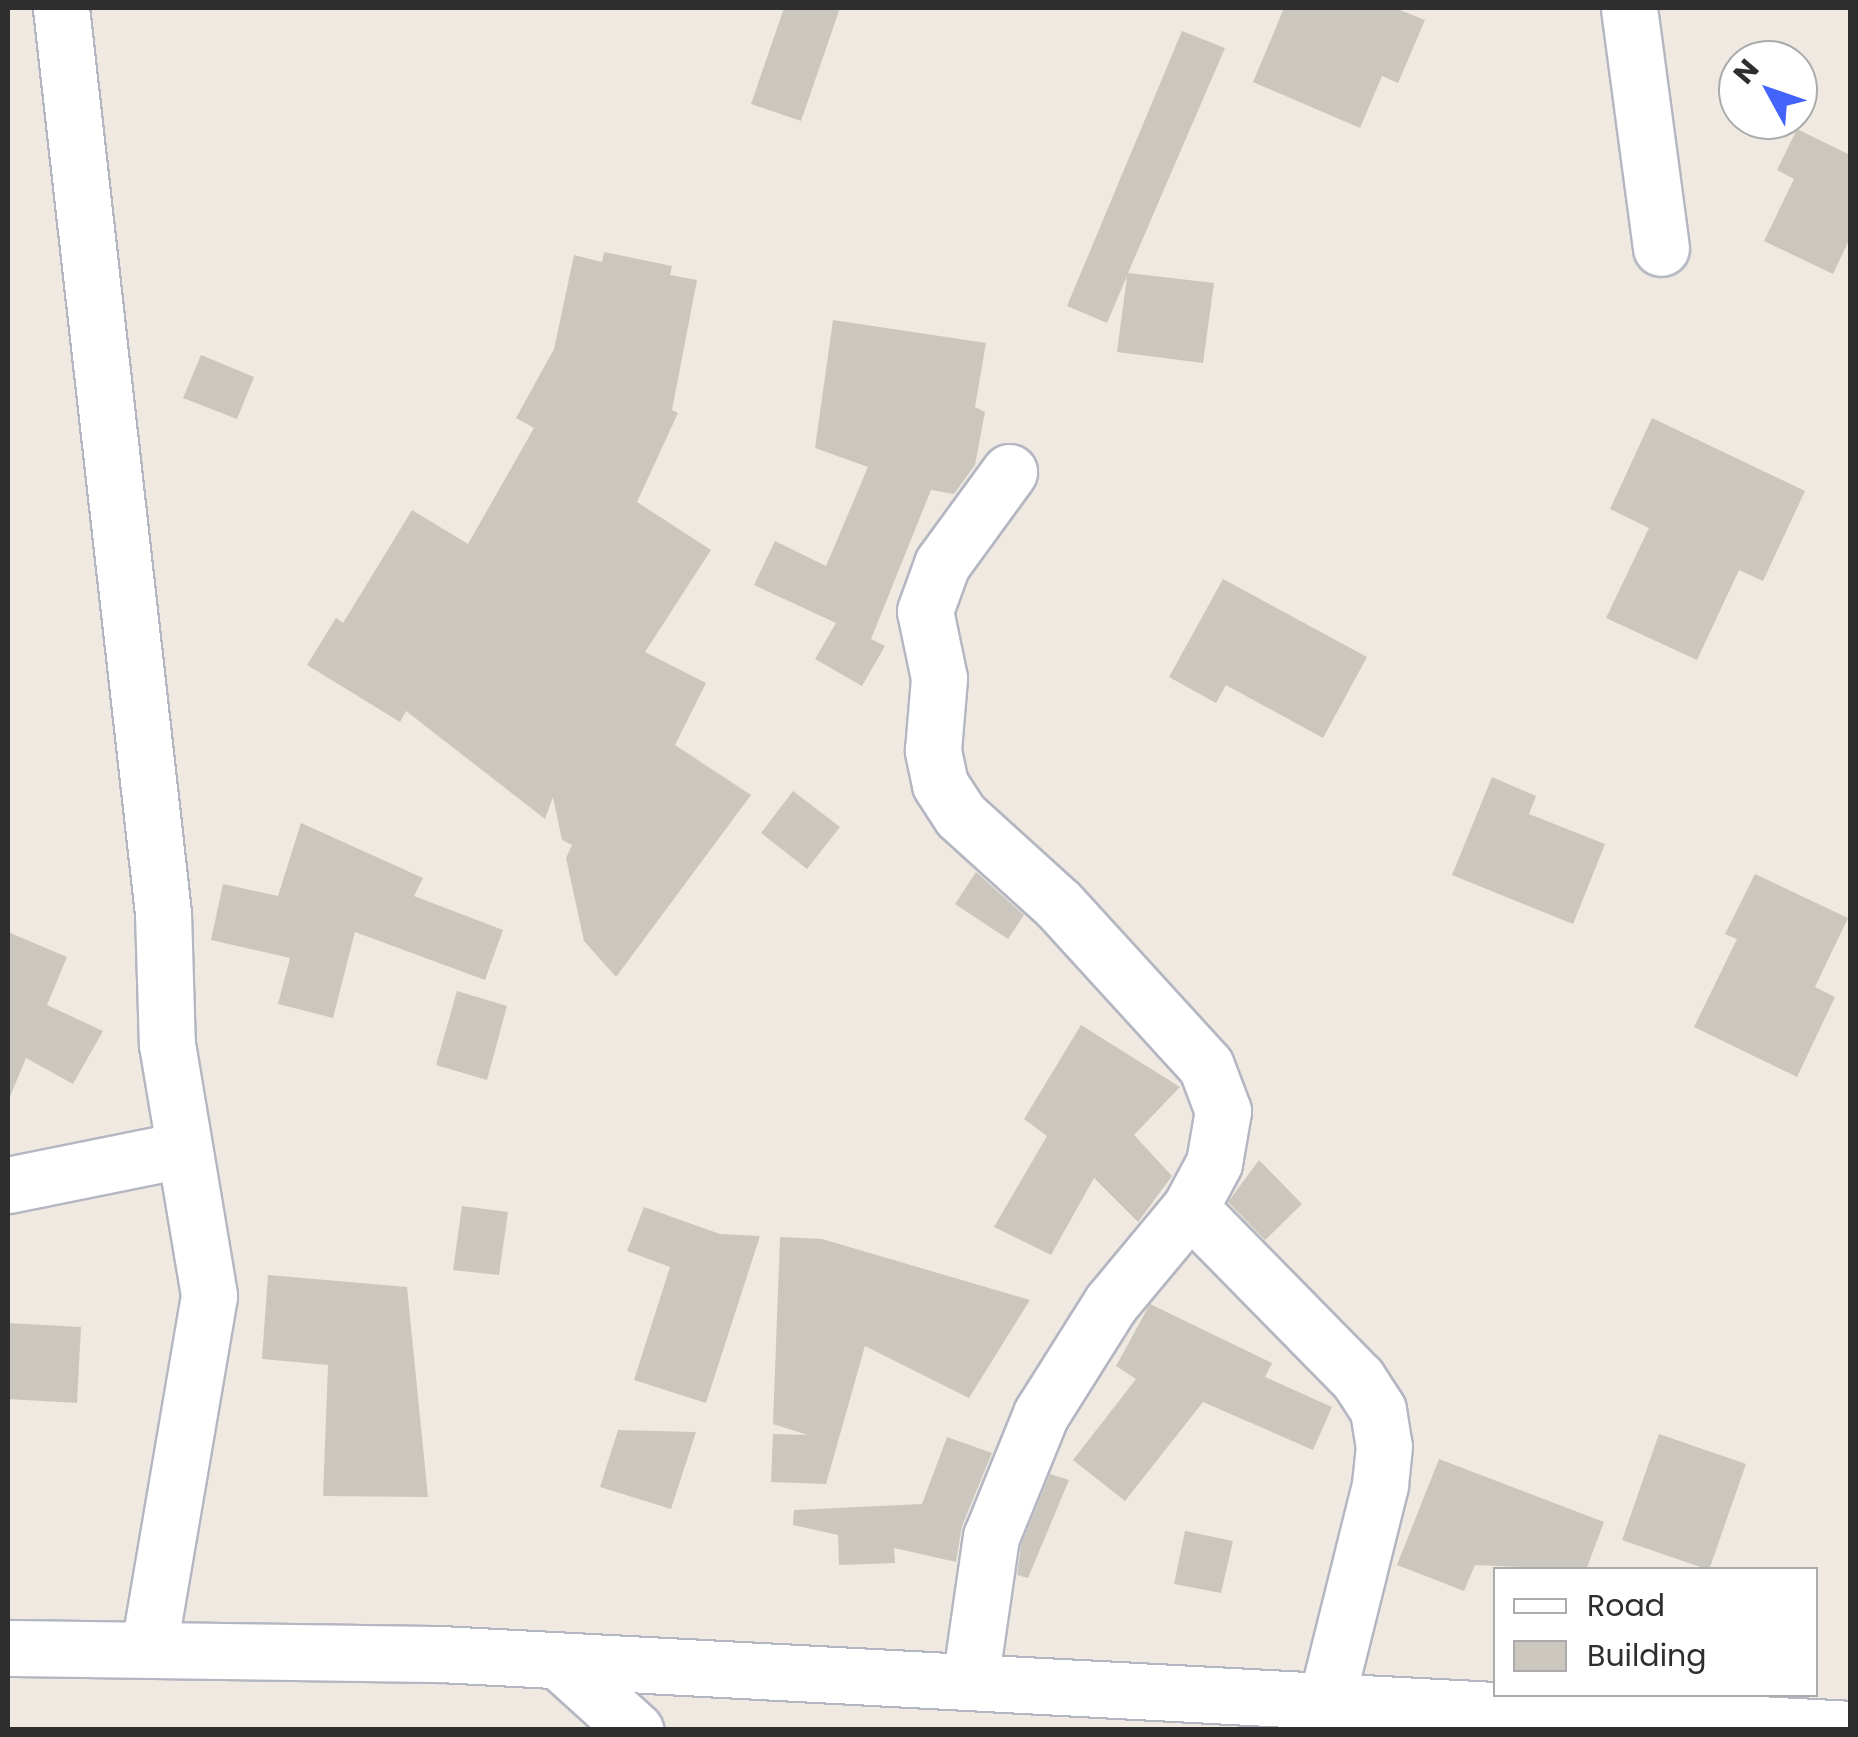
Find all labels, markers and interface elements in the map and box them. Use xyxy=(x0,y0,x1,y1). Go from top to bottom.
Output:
north arrow xyxy=(1718,40,1818,140)
text: N xyxy=(1724,51,1768,92)
legend xyxy=(1493,1567,1818,1697)
text: Road xyxy=(1587,1584,1665,1627)
text: Building xyxy=(1587,1634,1707,1677)

